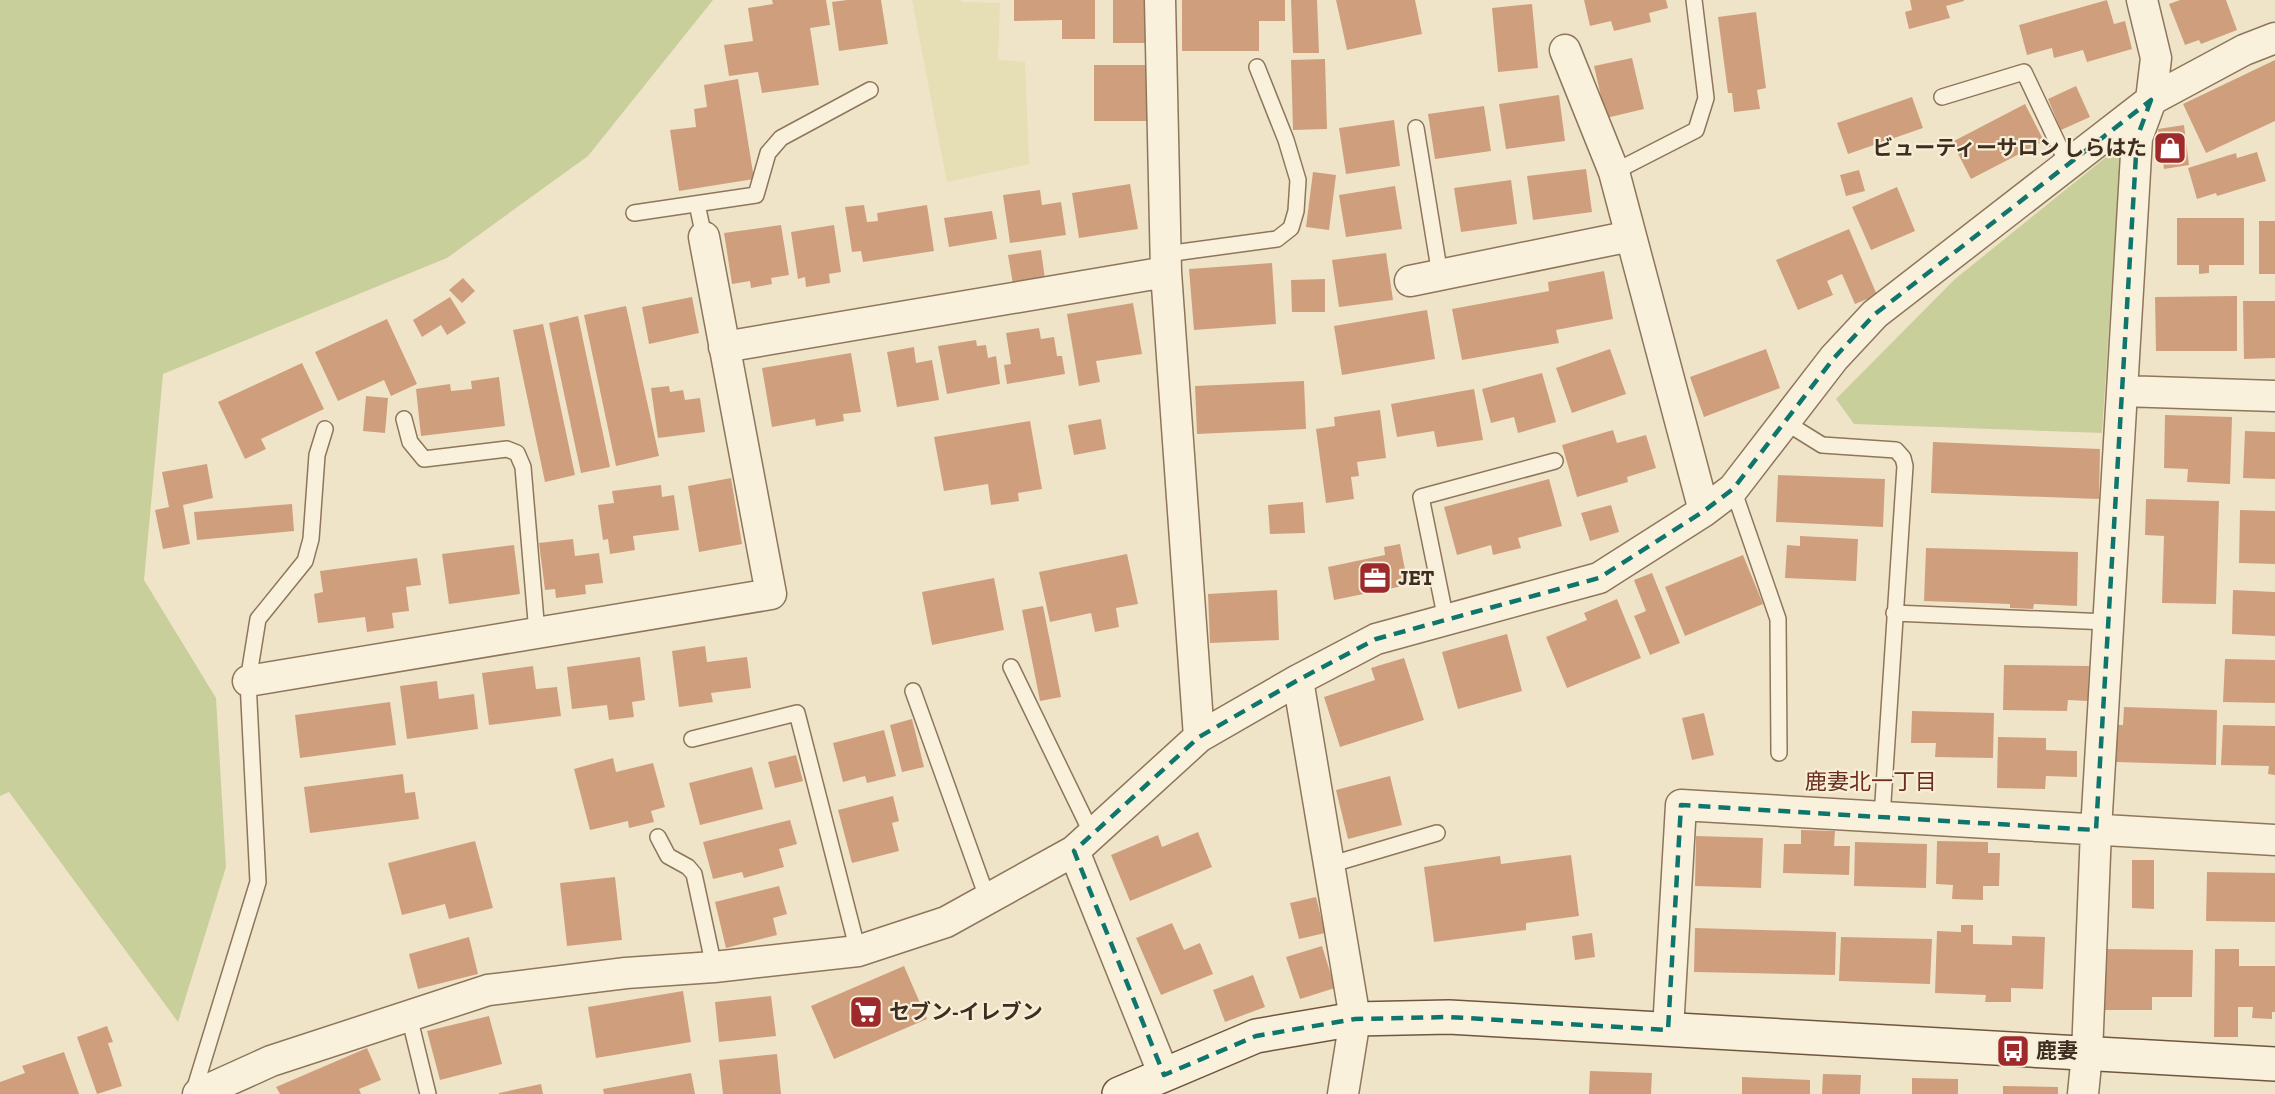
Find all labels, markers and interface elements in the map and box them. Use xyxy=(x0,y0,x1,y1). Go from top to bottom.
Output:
shop icon: ビューティーサロン しらはた xyxy=(2152,130,2188,166)
place label: ビューティーサロン しらはた xyxy=(1872,135,2147,160)
office icon: JET xyxy=(1357,560,1393,596)
place label: JET xyxy=(1398,565,1435,590)
district label: 鹿妻北一丁目 xyxy=(1805,768,1937,795)
supermarket icon: セブン-イレブン xyxy=(848,994,884,1030)
place label: セブン-イレブン xyxy=(889,999,1043,1024)
bus stop icon: 鹿妻 xyxy=(1995,1033,2031,1069)
place label: 鹿妻 xyxy=(2036,1038,2078,1063)

